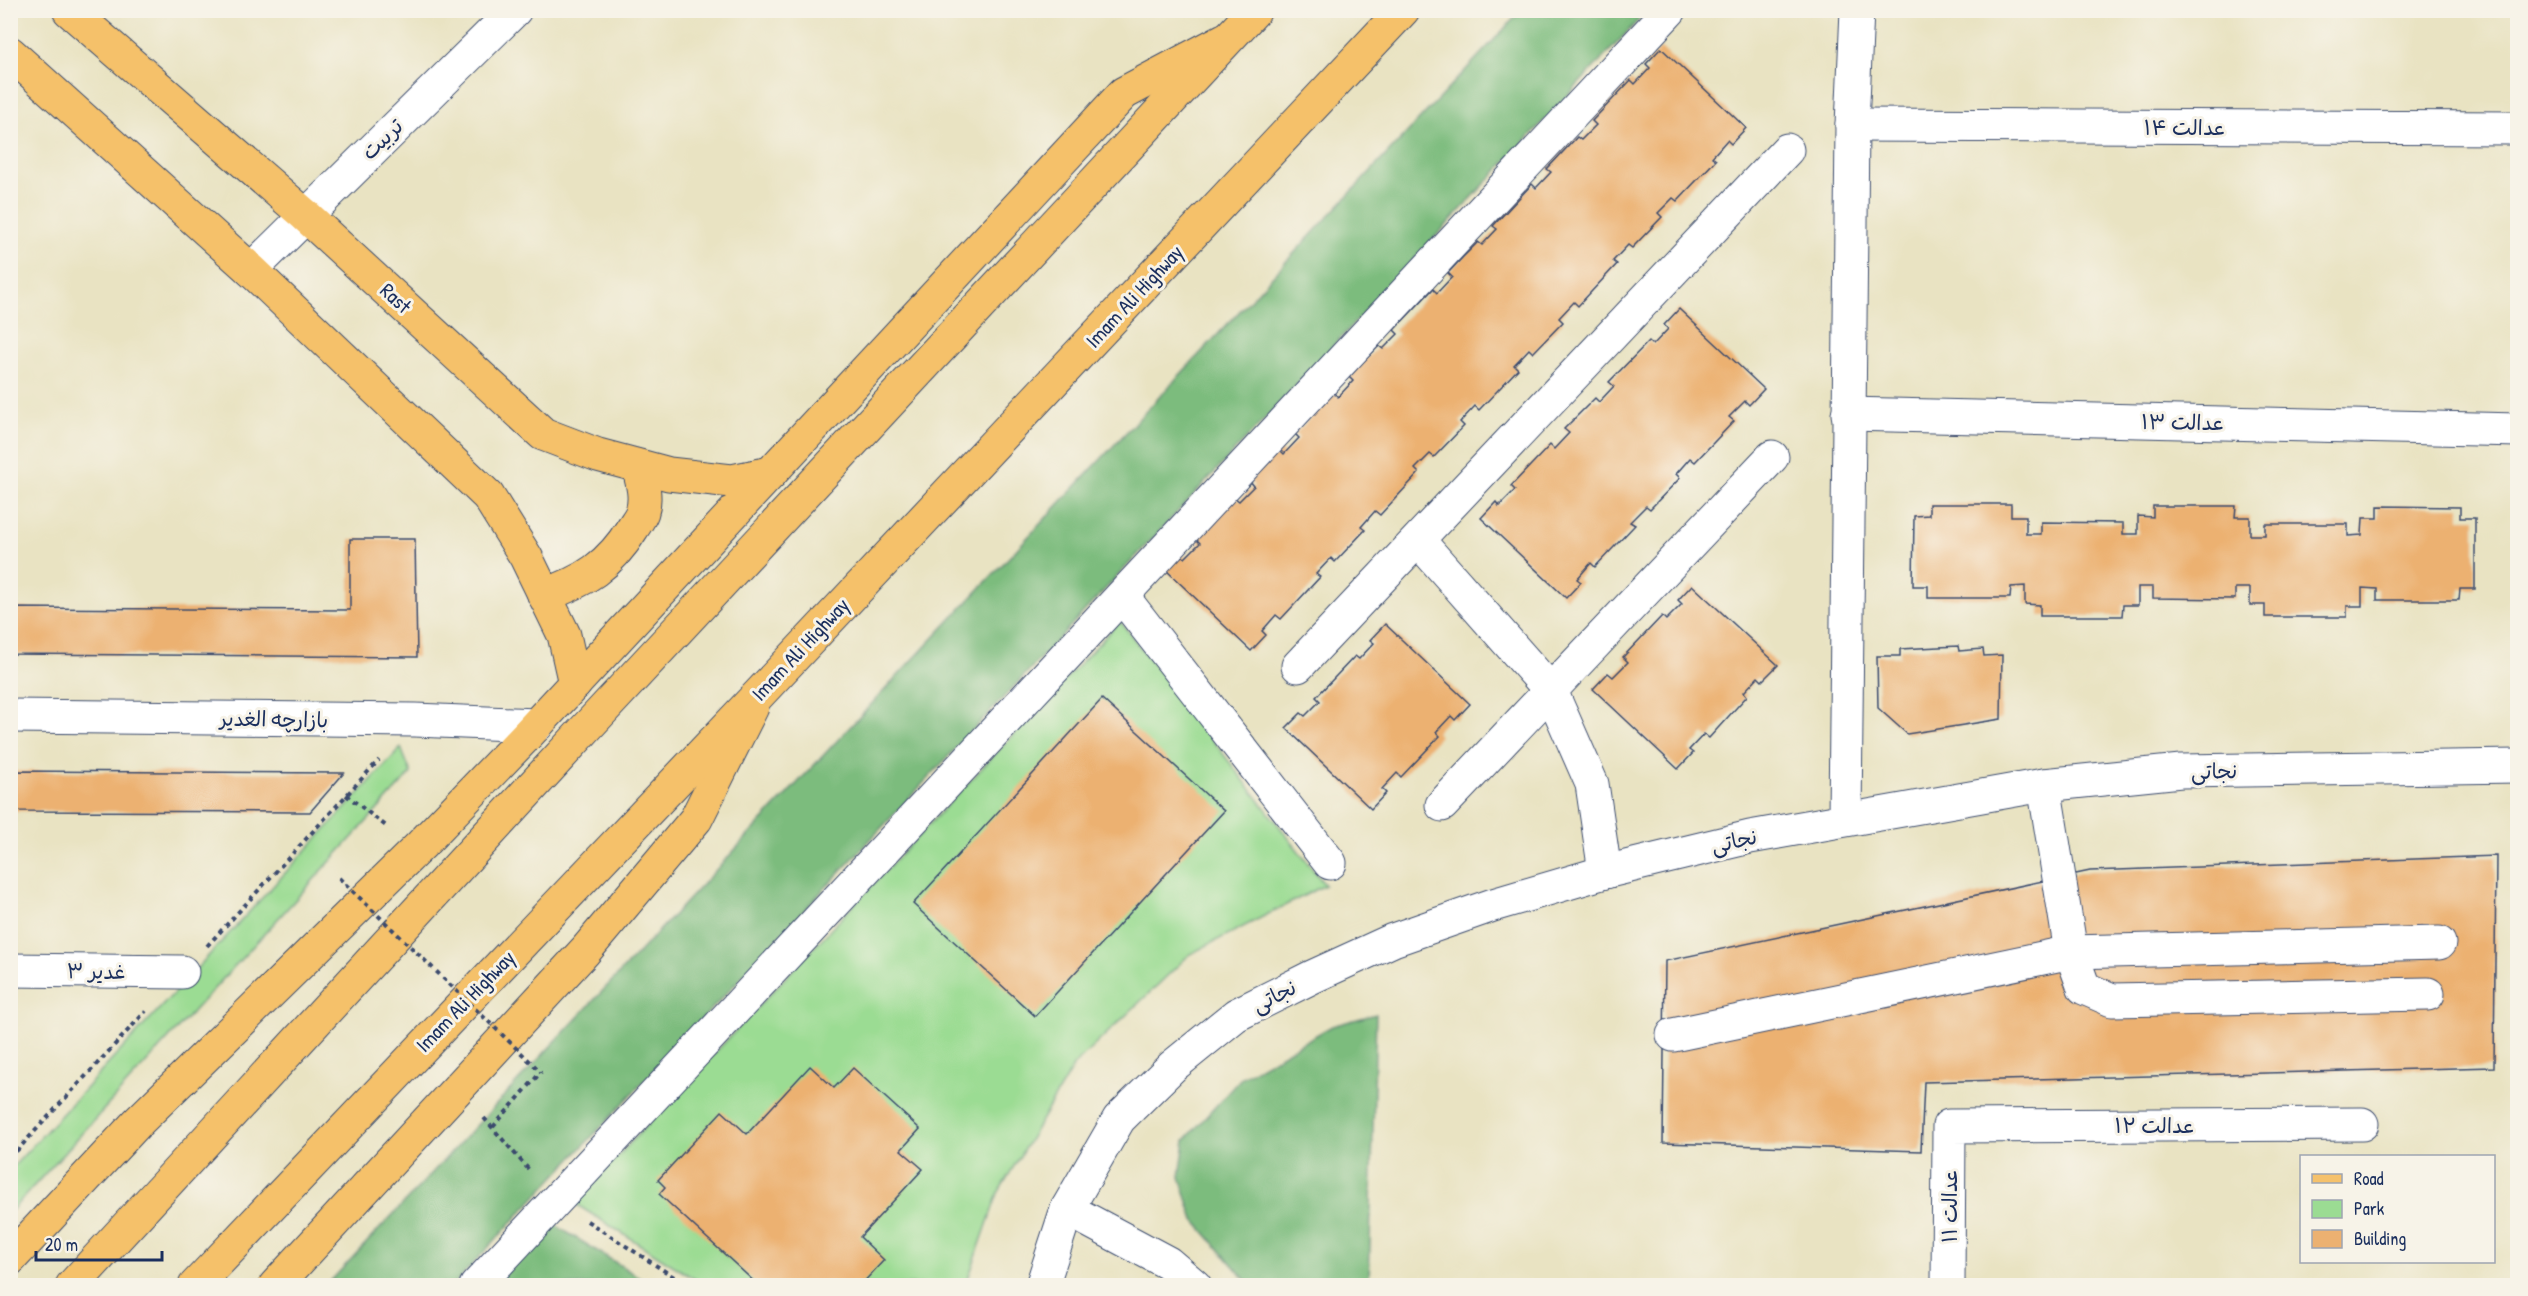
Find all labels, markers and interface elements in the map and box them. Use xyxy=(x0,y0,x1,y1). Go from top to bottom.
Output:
street label: تربیت xyxy=(355,111,410,166)
street label: عدالت ۱۴ xyxy=(2144,113,2226,142)
street label: Imam Ali Highway xyxy=(1079,238,1190,354)
street label: Rast xyxy=(374,276,419,320)
street label: عدالت ۱۳ xyxy=(2141,407,2225,437)
street label: Imam Ali Highway xyxy=(745,591,856,707)
street label: بازارچه الغدیر xyxy=(218,704,328,734)
street label: نجاتی xyxy=(2191,756,2237,786)
street label: نجاتی xyxy=(1708,822,1760,860)
street label: Imam Ali Highway xyxy=(409,944,521,1058)
street label: غدیر ۳ xyxy=(66,956,126,986)
street label: نجاتی xyxy=(1247,973,1301,1019)
street label: عدالت ۱۲ xyxy=(2115,1111,2195,1140)
legend xyxy=(2300,1155,2495,1263)
text: Road xyxy=(2354,1166,2384,1191)
street label: عدالت ۱۱ xyxy=(1935,1169,1964,1243)
text: Park xyxy=(2354,1196,2385,1221)
scale bar xyxy=(36,1224,162,1262)
text: Building xyxy=(2354,1226,2406,1251)
text: 20 m xyxy=(45,1232,78,1257)

